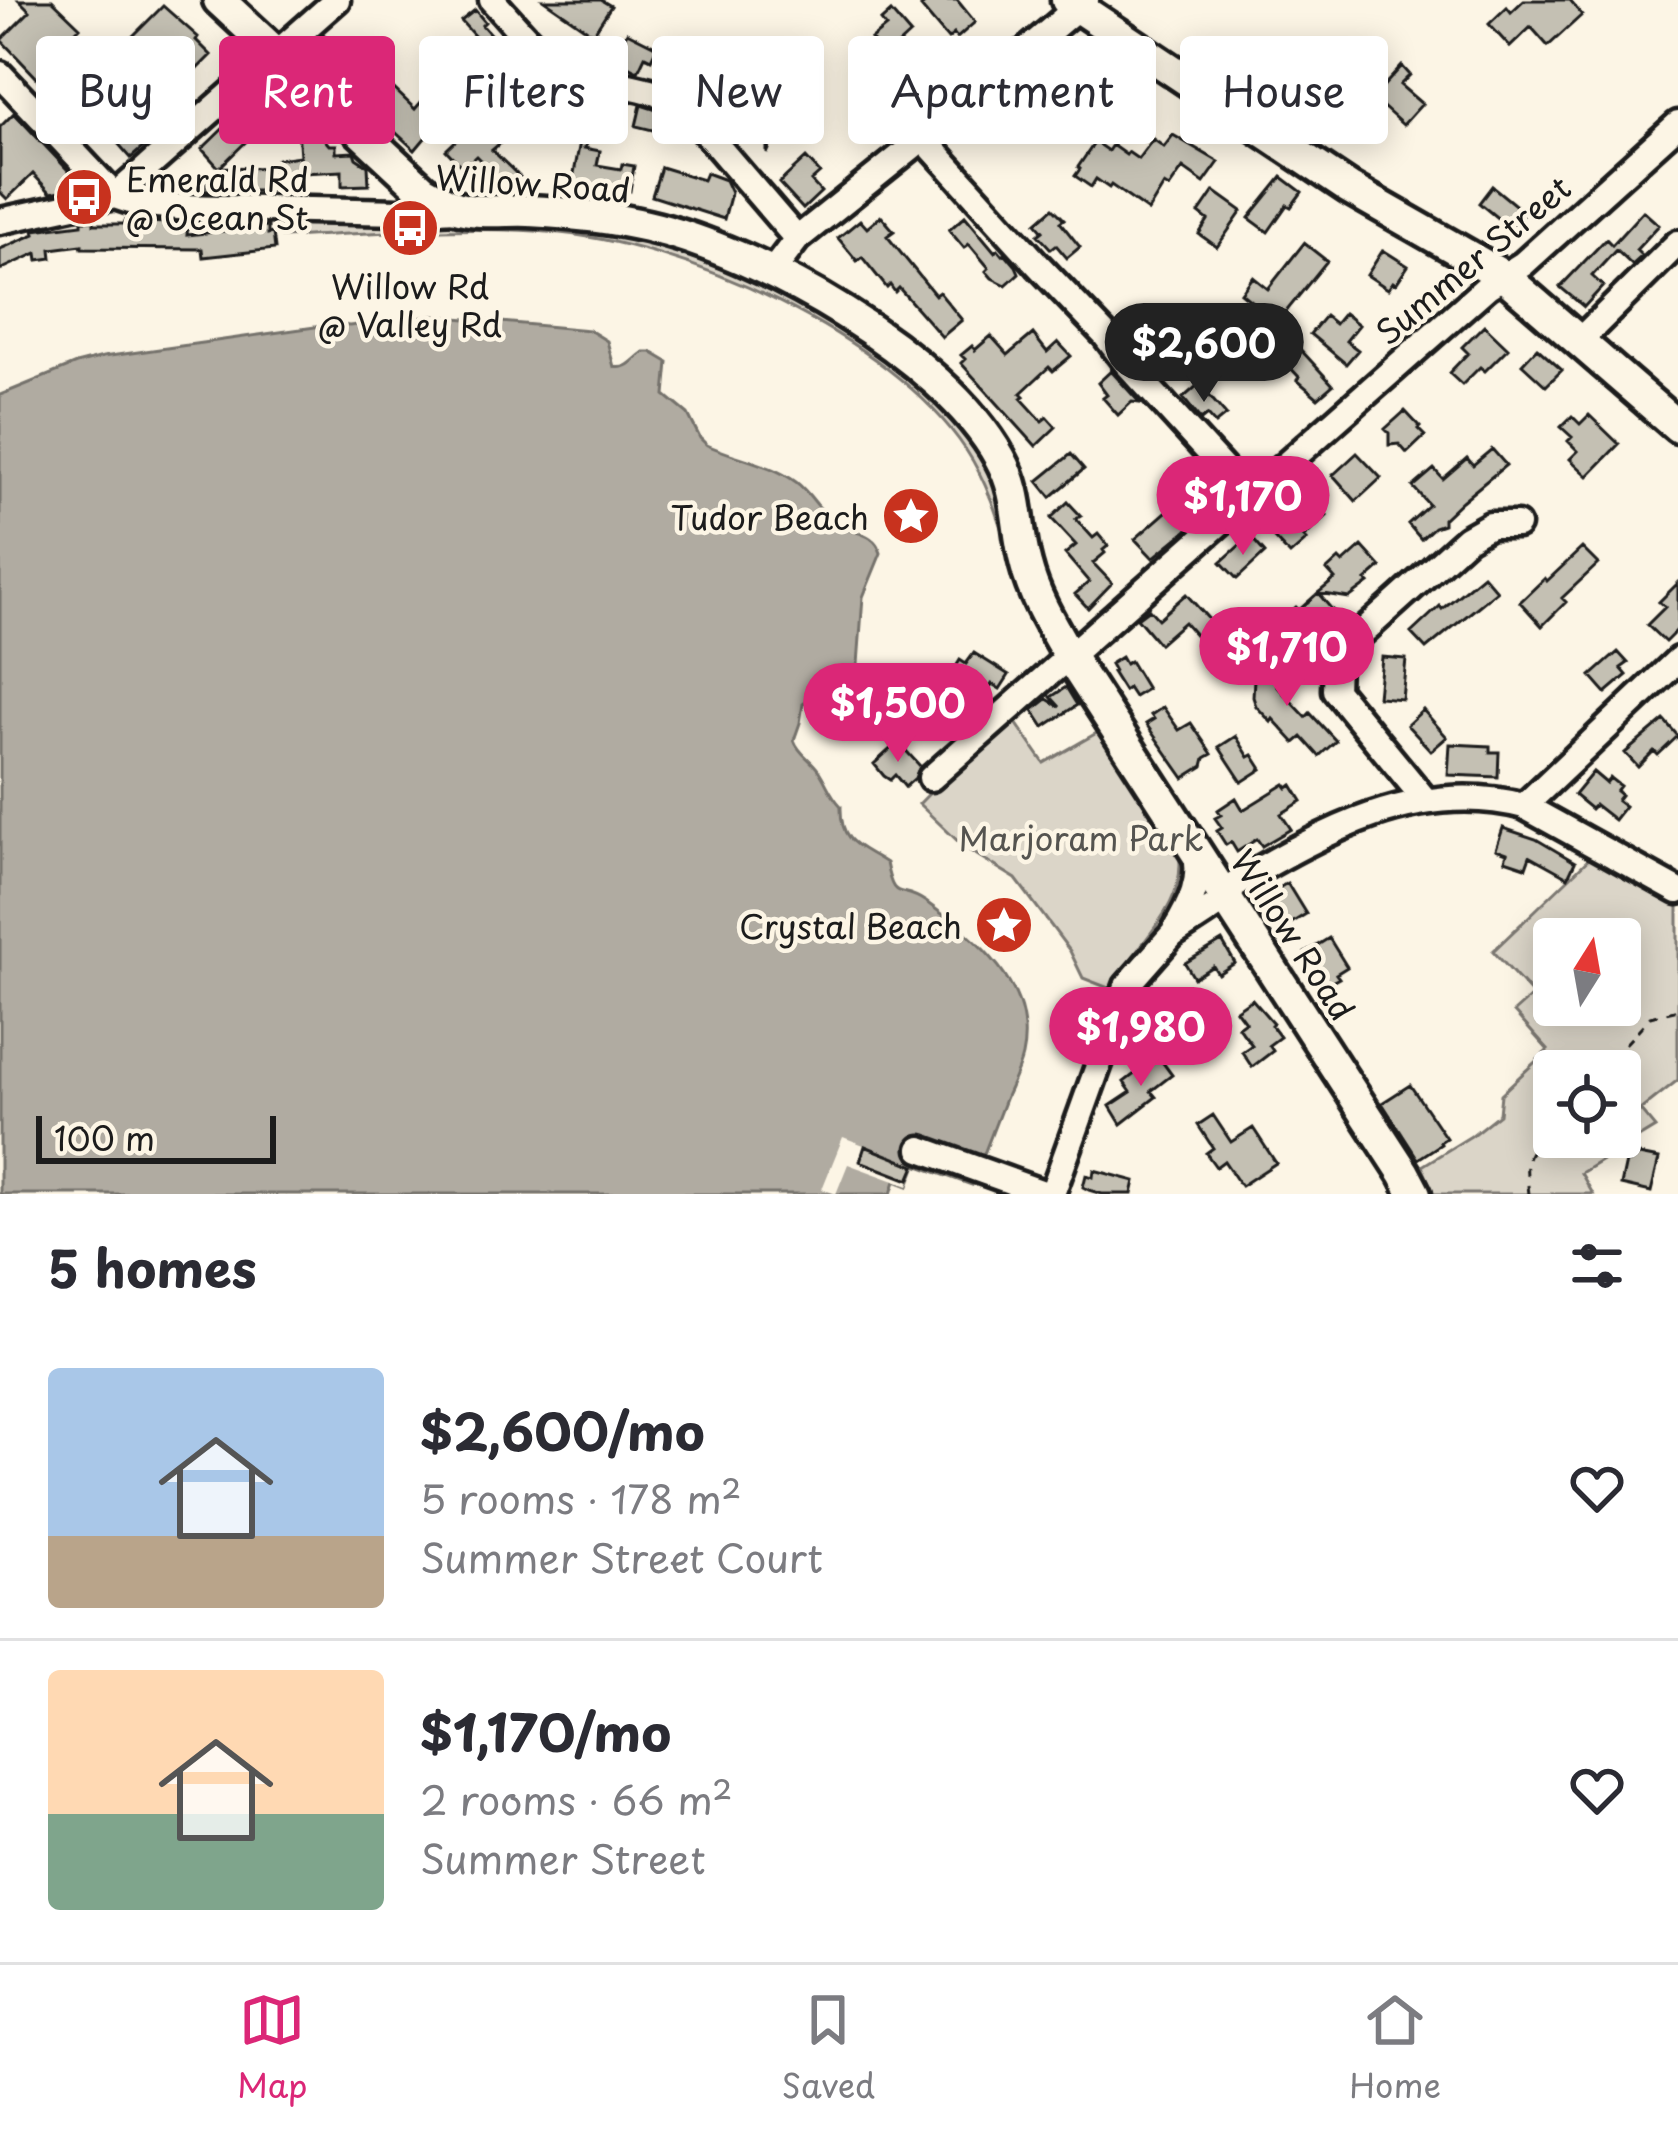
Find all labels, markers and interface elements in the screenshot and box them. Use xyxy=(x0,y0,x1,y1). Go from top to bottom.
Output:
chip: Buy xyxy=(36,36,195,144)
chip: Rent xyxy=(219,36,395,144)
chip: Filters xyxy=(419,36,628,144)
chip: New xyxy=(652,36,824,144)
chip: Apartment xyxy=(848,36,1156,144)
chip: House xyxy=(1180,36,1388,144)
street label: Willow Road xyxy=(434,150,632,214)
place label: Emerald Rd @ Ocean St xyxy=(126,153,309,241)
street label: Summer Street xyxy=(1363,162,1581,356)
bus stop icon: Emerald Rd @ Ocean St xyxy=(53,166,115,228)
bus stop icon: Willow Rd @ Valley Rd xyxy=(379,197,441,259)
place label: Willow Rd @ Valley Rd xyxy=(318,260,502,348)
pin: $2,600 xyxy=(1106,303,1302,405)
text: $2,600 xyxy=(1132,312,1276,371)
pin: $1,170 xyxy=(1145,456,1341,558)
text: $1,170 xyxy=(1184,465,1302,524)
place icon: Tudor Beach xyxy=(880,485,942,547)
place label: Tudor Beach xyxy=(671,491,869,541)
pin: $1,710 xyxy=(1189,607,1385,709)
text: $1,710 xyxy=(1226,616,1348,675)
pin: $1,500 xyxy=(800,663,996,765)
text: $1,500 xyxy=(830,672,966,731)
park label: Marjoram Park xyxy=(958,812,1204,862)
street label: Willow Road xyxy=(1220,838,1368,1030)
place icon: Crystal Beach xyxy=(973,894,1035,956)
place label: Crystal Beach xyxy=(739,900,962,950)
north arrow xyxy=(1533,918,1641,1026)
map controls xyxy=(1533,918,1641,1158)
pin: $1,980 xyxy=(1043,987,1239,1089)
text: $1,980 xyxy=(1076,996,1206,1055)
button: locate xyxy=(1533,1050,1641,1158)
scale bar xyxy=(36,1110,276,1163)
text: 100 m xyxy=(54,1112,155,1162)
text: 5 homes xyxy=(48,1228,257,1305)
icon: filters xyxy=(1564,1233,1630,1299)
text: $2,600/mo xyxy=(420,1391,705,1468)
icon: home xyxy=(144,1416,288,1560)
icon: heart xyxy=(1564,1455,1630,1521)
text: 5 rooms · 178 m² xyxy=(420,1468,742,1527)
text: Summer Street Court xyxy=(420,1527,823,1586)
text: $1,170/mo xyxy=(420,1692,671,1769)
icon: home xyxy=(144,1718,288,1862)
icon: heart xyxy=(1564,1757,1630,1823)
text: 2 rooms · 66 m² xyxy=(420,1769,733,1828)
text: Summer Street xyxy=(420,1828,706,1887)
tab: Map xyxy=(237,1987,308,2109)
tab: Saved xyxy=(782,1987,875,2109)
tab: Home xyxy=(1349,1987,1441,2109)

